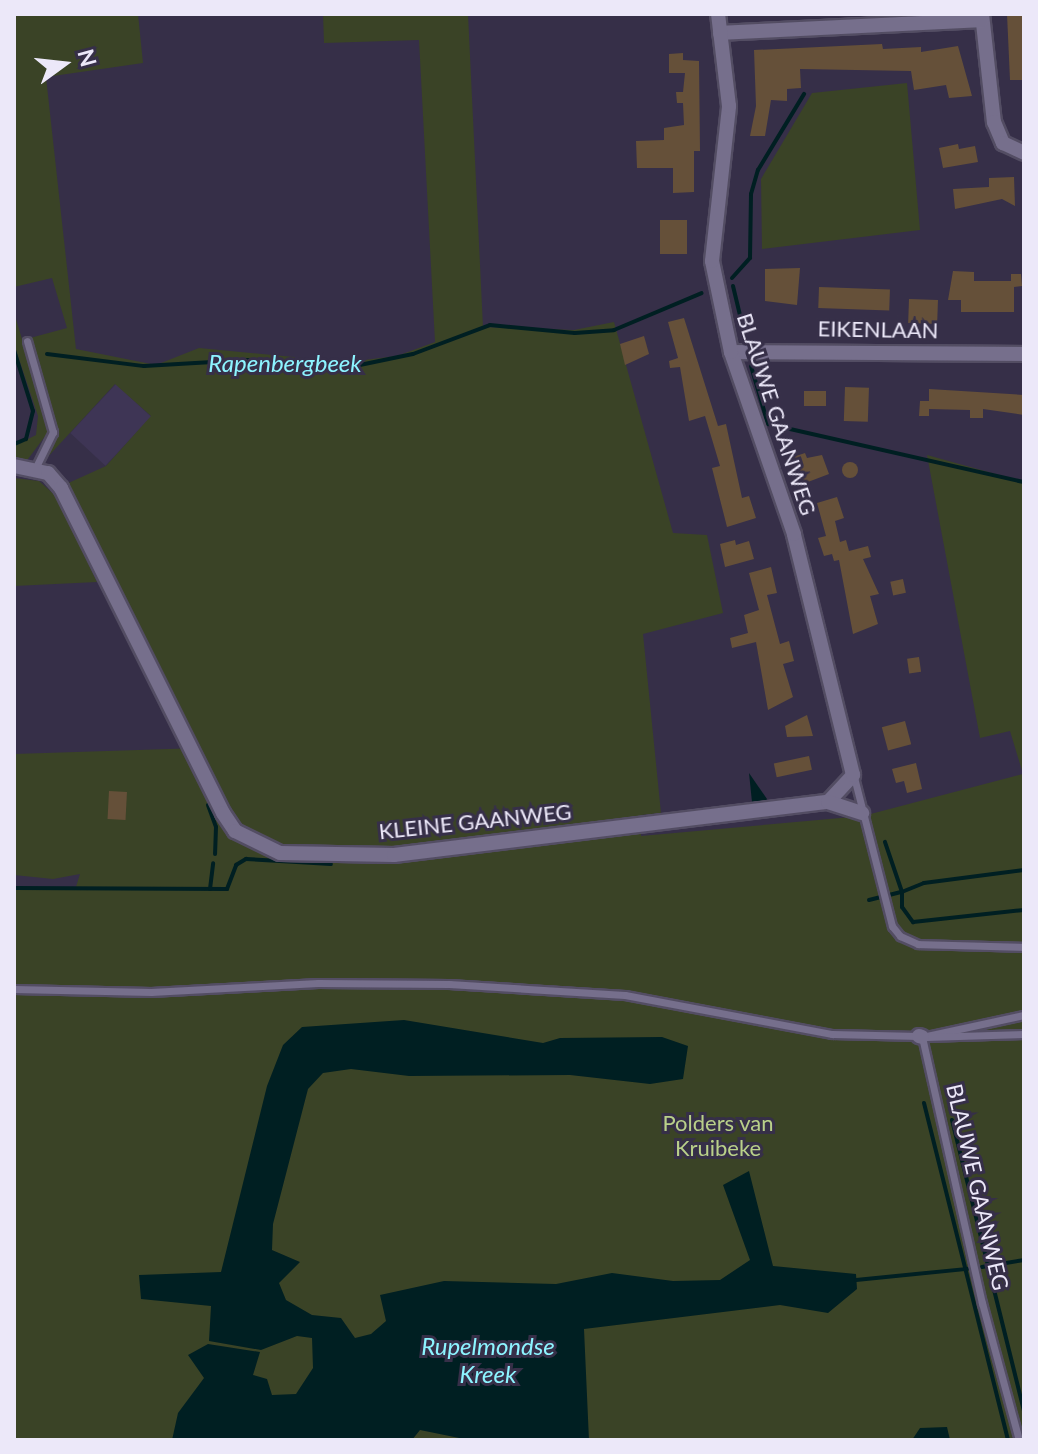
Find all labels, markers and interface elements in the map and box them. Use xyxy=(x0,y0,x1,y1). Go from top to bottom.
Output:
north arrow xyxy=(24,24,104,104)
text: N xyxy=(72,46,103,69)
street label: BLAUWE GAANWEG xyxy=(732,310,822,518)
street label: EIKENLAAN xyxy=(817,315,939,343)
water label: Rapenbergbeek xyxy=(208,349,362,377)
street label: KLEINE GAANWEG xyxy=(377,798,573,844)
street label: BLAUWE GAANWEG xyxy=(941,1081,1015,1293)
park label: Polders van Kruibeke xyxy=(662,1109,774,1160)
water label: Rupelmondse Kreek xyxy=(421,1332,555,1388)

